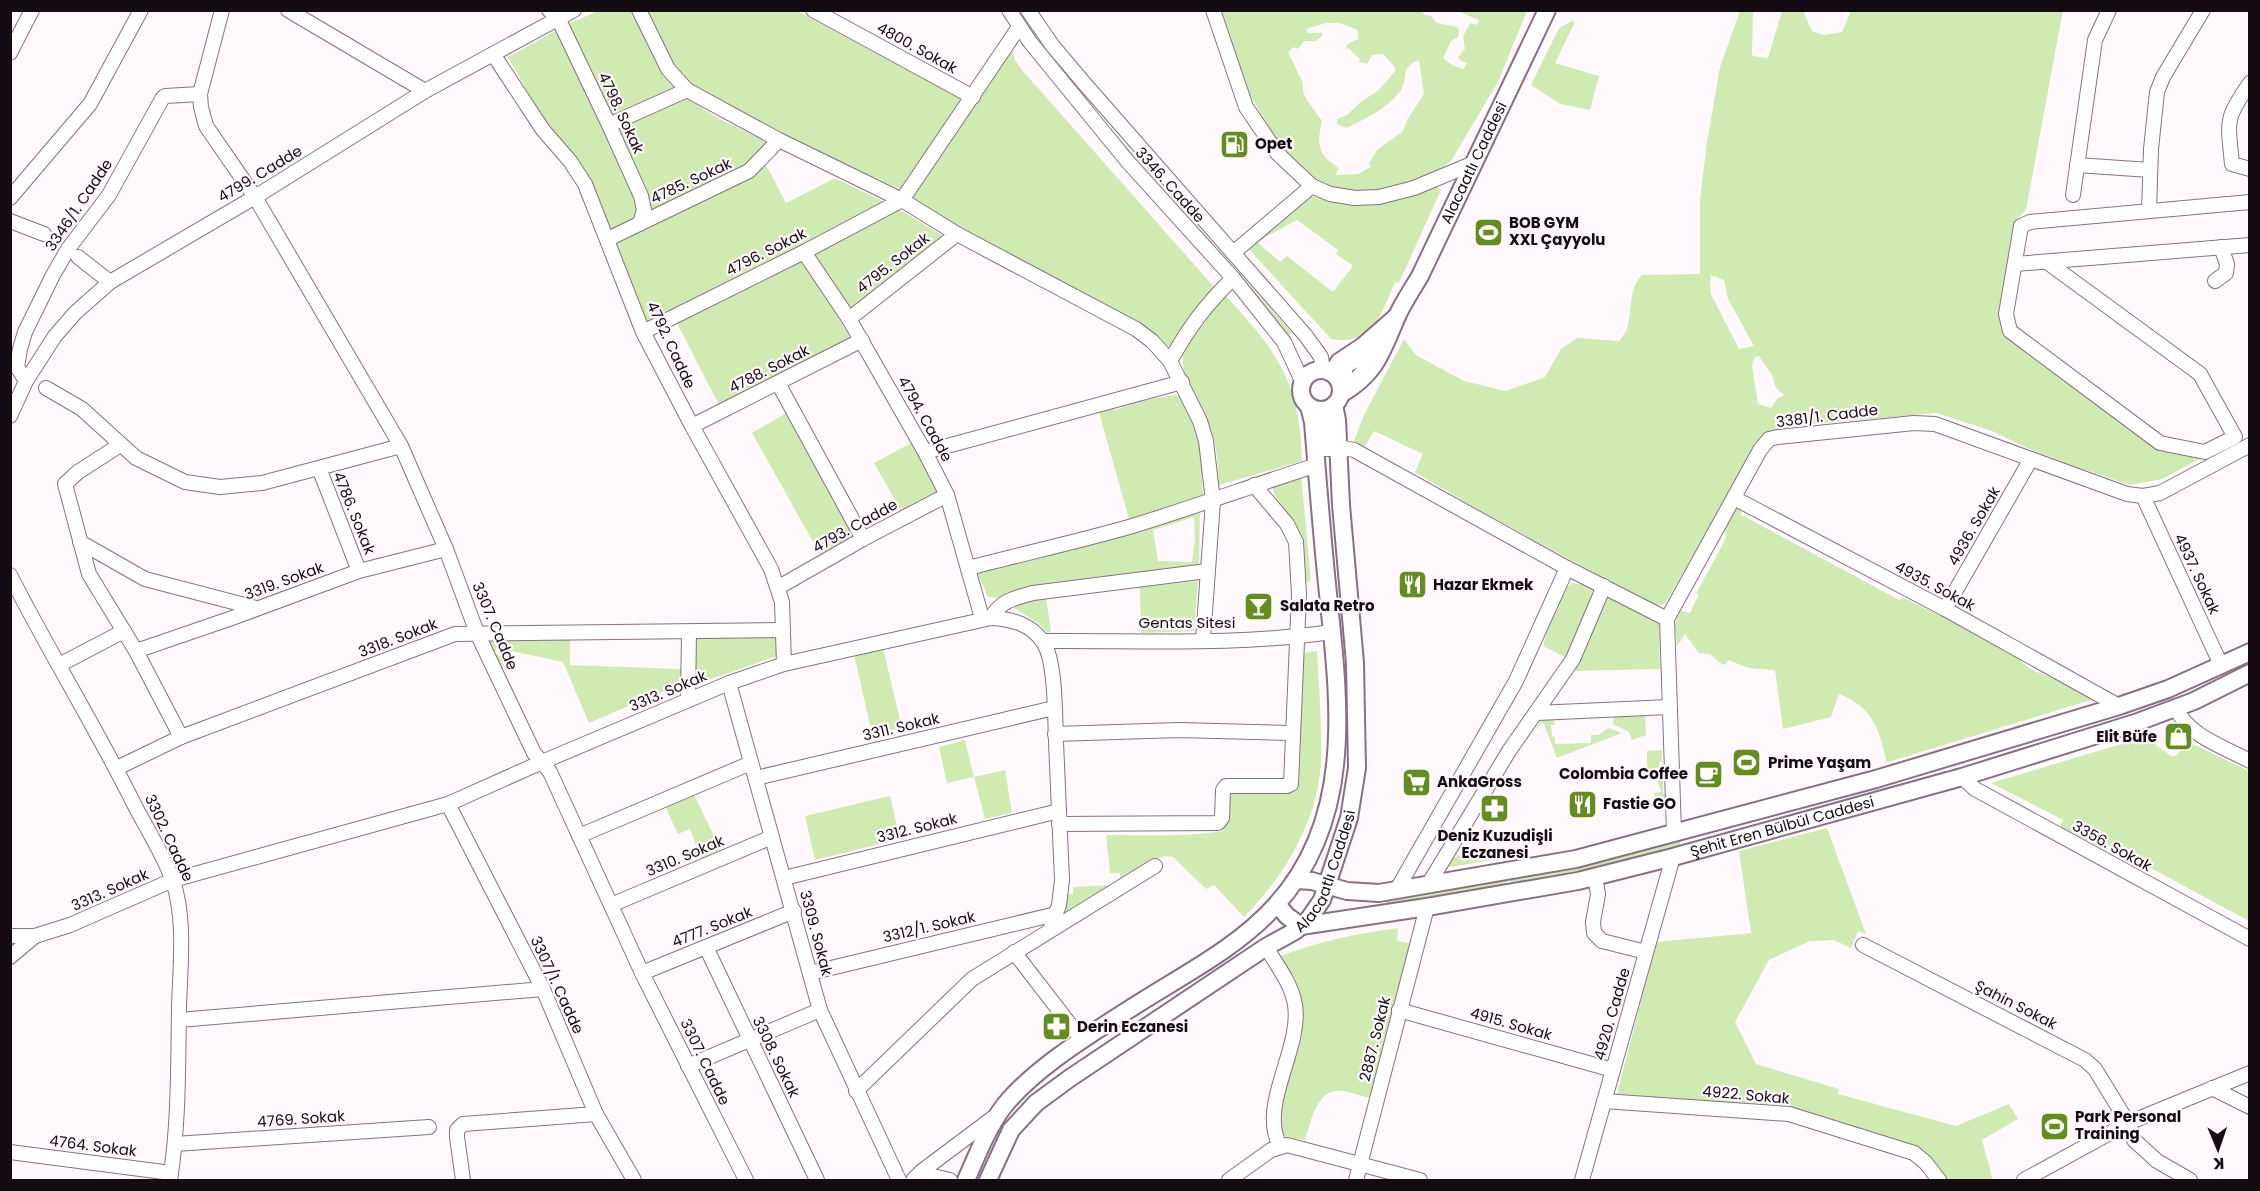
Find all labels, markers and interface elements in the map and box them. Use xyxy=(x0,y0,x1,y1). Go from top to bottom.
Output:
street label: 4800. Sokak xyxy=(873,17,961,78)
street label: 4798. Sokak xyxy=(593,69,650,157)
street label: Alacaatlı Caddesi xyxy=(1435,98,1512,227)
fuel station icon: Opet xyxy=(1218,128,1250,160)
place label: Opet xyxy=(1255,133,1292,154)
street label: 4799. Cadde xyxy=(214,140,306,207)
street label: 3346. Cadde xyxy=(1131,142,1210,227)
street label: 4785. Sokak xyxy=(647,152,735,209)
street label: 3346/1. Cadde xyxy=(40,154,117,255)
place label: BOB GYM XXL Çayyolu xyxy=(1509,212,1605,250)
sports icon: BOB GYM XXL Çayyolu xyxy=(1472,216,1504,248)
street label: 4796. Sokak xyxy=(722,222,810,281)
street label: 4795. Sokak xyxy=(852,227,934,298)
street label: 4792. Cadde xyxy=(642,298,701,392)
street label: 4788. Sokak xyxy=(725,339,813,398)
street label: 4794. Cadde xyxy=(893,372,958,465)
street label: 3381/1. Cadde xyxy=(1775,399,1879,432)
street label: 4786. Sokak xyxy=(328,468,381,558)
street label: 4936. Sokak xyxy=(1942,482,2005,569)
street label: 4793. Cadde xyxy=(808,494,901,558)
street label: 4937. Sokak xyxy=(2170,530,2225,618)
street label: 3319. Sokak xyxy=(241,556,327,605)
street label: 4935. Sokak xyxy=(1891,556,1979,616)
restaurant icon: Hazar Ekmek xyxy=(1396,569,1428,601)
place label: Hazar Ekmek xyxy=(1433,574,1534,595)
street label: 3307. Cadde xyxy=(467,579,523,673)
bar icon: Salata Retro xyxy=(1243,590,1275,622)
place label: Salata Retro xyxy=(1280,595,1375,616)
street label: Gentas Sitesi xyxy=(1139,612,1235,633)
street label: 3318. Sokak xyxy=(355,613,441,662)
street label: 3313. Sokak xyxy=(626,665,710,716)
street label: 3311. Sokak xyxy=(860,707,942,746)
shop icon: Elit Büfe xyxy=(2162,721,2194,753)
place label: Elit Büfe xyxy=(2096,726,2157,747)
sports icon: Prime Yaşam xyxy=(1731,747,1763,779)
place label: Prime Yaşam xyxy=(1768,752,1871,773)
cafe icon: Colombia Coffee xyxy=(1693,758,1725,790)
place label: Colombia Coffee xyxy=(1559,763,1688,784)
supermarket icon: AnkaGross xyxy=(1400,766,1432,798)
place label: AnkaGross xyxy=(1437,771,1522,792)
restaurant icon: Fastie GO xyxy=(1566,788,1598,820)
street label: 3302. Cadde xyxy=(140,791,199,885)
street label: Şehit Eren Bülbül Caddesi xyxy=(1688,791,1876,862)
pharmacy icon: Deniz Kuzudişli Eczanesi xyxy=(1479,793,1511,825)
place label: Fastie GO xyxy=(1603,793,1676,814)
street label: 3312. Sokak xyxy=(874,807,960,848)
street label: Alacaatlı Caddesi xyxy=(1290,808,1360,937)
street label: 3356. Sokak xyxy=(2069,815,2156,876)
place label: Deniz Kuzudişli Eczanesi xyxy=(1437,825,1553,863)
street label: 3310. Sokak xyxy=(642,830,727,881)
street label: 3313. Sokak xyxy=(68,863,152,916)
street label: 3309. Sokak xyxy=(795,888,838,978)
street label: 4777. Sokak xyxy=(668,901,755,952)
street label: 3312/1. Sokak xyxy=(881,906,977,947)
street label: 3307/1. Cadde xyxy=(526,932,589,1037)
street label: 4920. Cadde xyxy=(1588,965,1635,1063)
street label: Şahin Sokak xyxy=(1971,975,2061,1034)
street label: 2887. Sokak xyxy=(1354,994,1395,1084)
street label: 4915. Sokak xyxy=(1468,1002,1555,1045)
pharmacy icon: Derin Eczanesi xyxy=(1040,1011,1072,1043)
street label: 3308. Sokak xyxy=(748,1013,805,1101)
street label: 3307. Cadde xyxy=(675,1015,735,1109)
place label: Derin Eczanesi xyxy=(1077,1016,1188,1037)
street label: 4922. Sokak xyxy=(1702,1080,1791,1109)
street label: 4769. Sokak xyxy=(256,1105,346,1132)
place label: Park Personal Training xyxy=(2075,1106,2181,1144)
sports icon: Park Personal Training xyxy=(2038,1110,2070,1142)
north arrow xyxy=(2188,1119,2248,1179)
street label: 4764. Sokak xyxy=(48,1130,138,1161)
text: K xyxy=(2213,1152,2224,1175)

